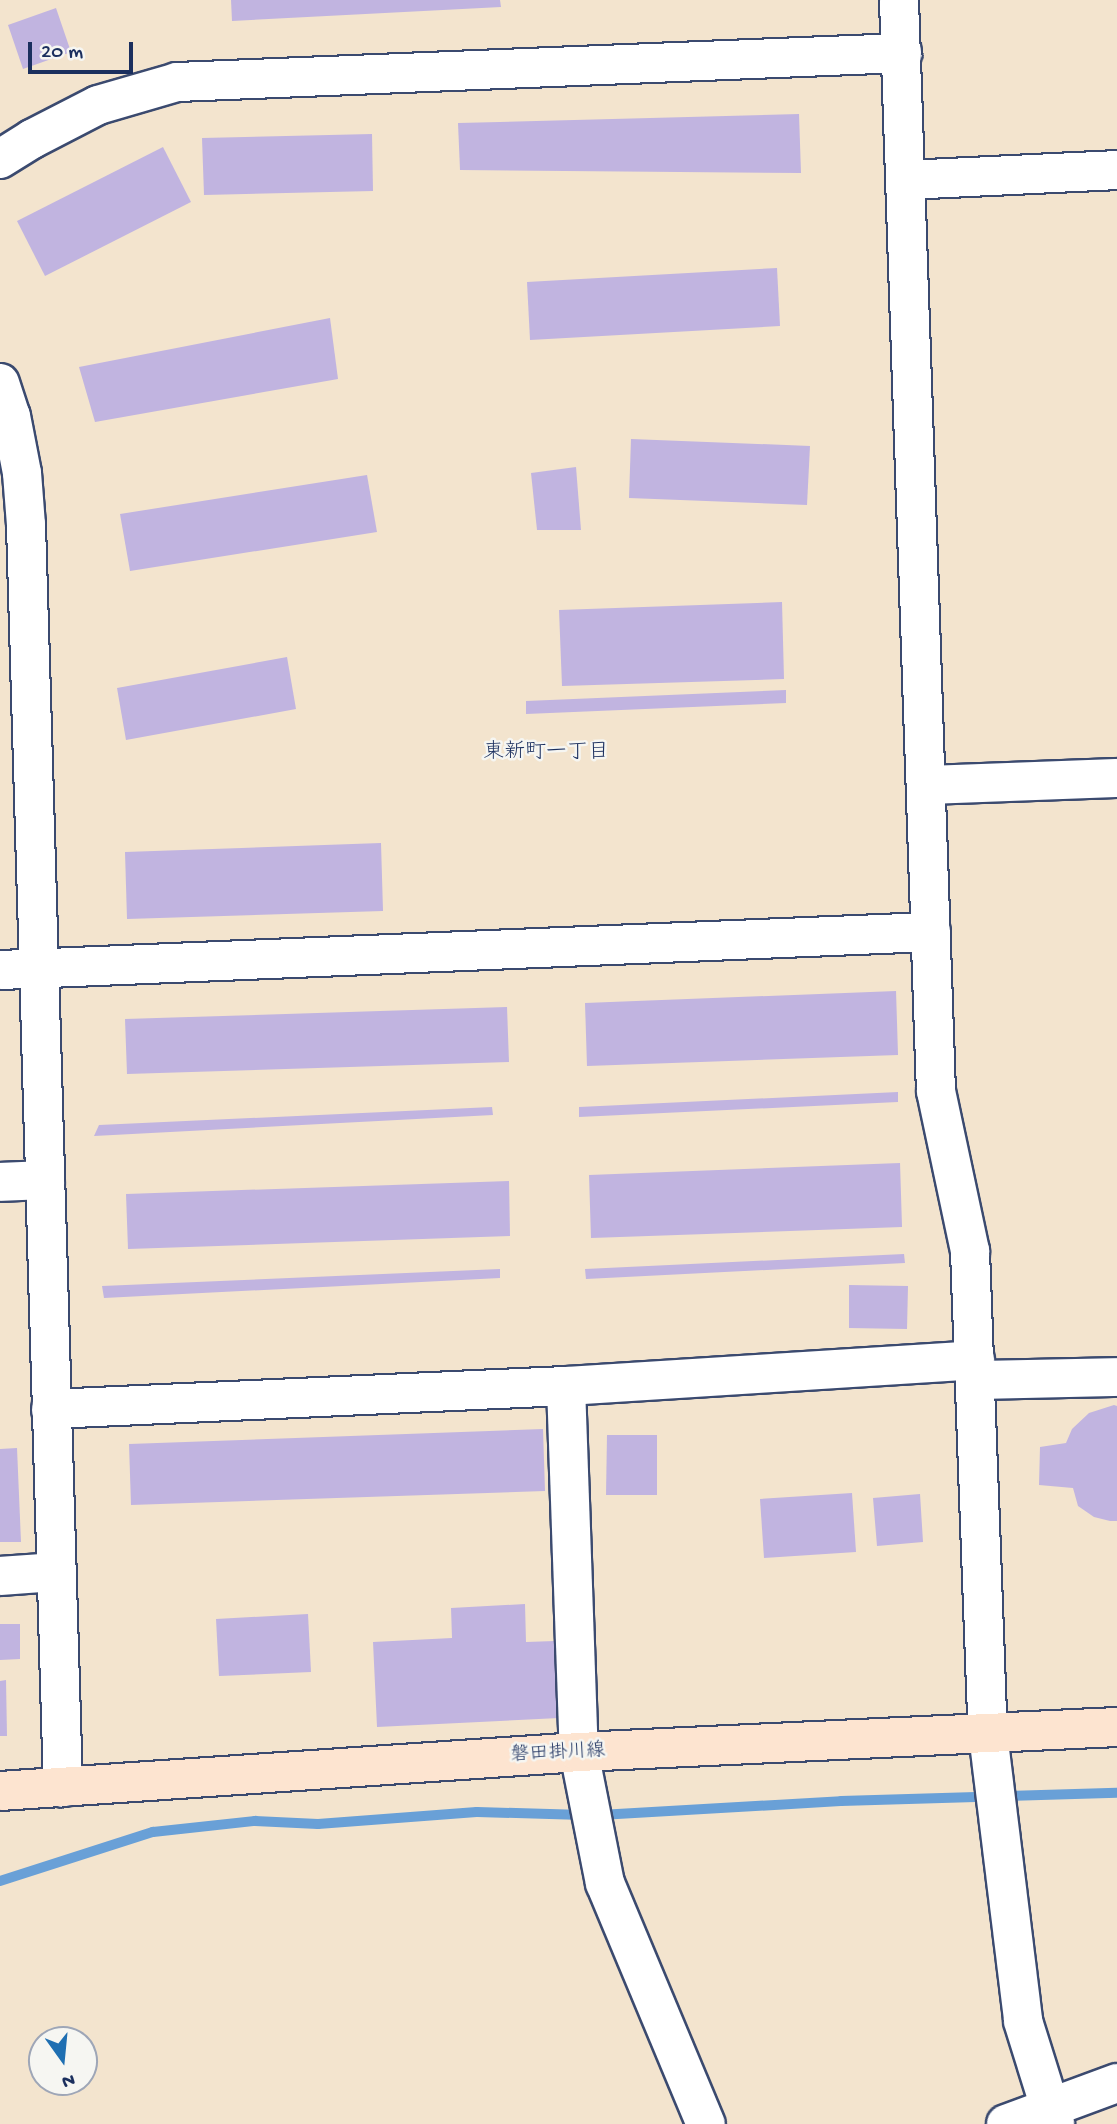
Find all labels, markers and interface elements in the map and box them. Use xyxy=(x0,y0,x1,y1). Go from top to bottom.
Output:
scale bar xyxy=(32,28,136,72)
text: 20 m xyxy=(41,41,83,66)
district label: 東新町一丁目 xyxy=(483,741,609,767)
street label: 磐田掛川線 xyxy=(510,1740,606,1768)
north arrow xyxy=(28,2026,98,2096)
text: N xyxy=(59,2067,77,2093)

